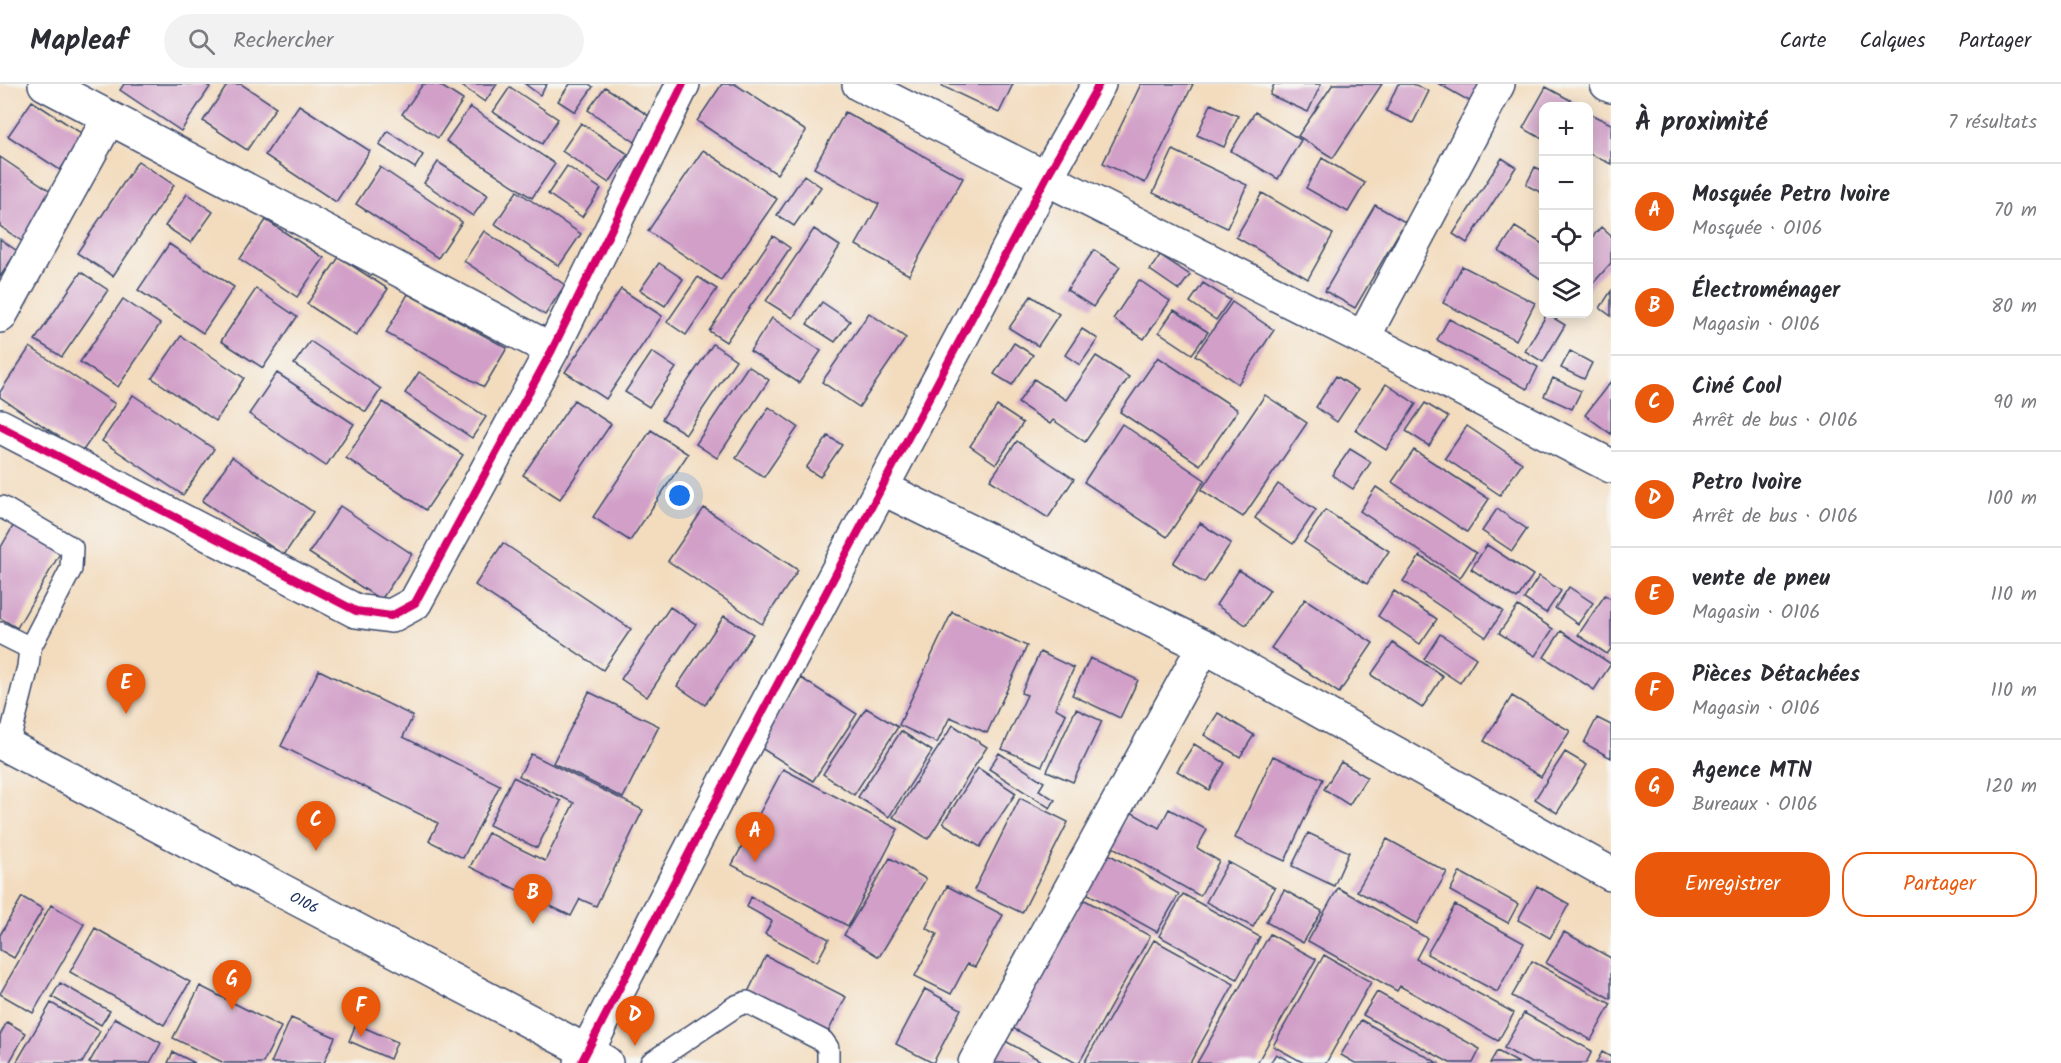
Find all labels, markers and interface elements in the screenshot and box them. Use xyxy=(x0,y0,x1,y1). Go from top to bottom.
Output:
search box xyxy=(164,14,584,68)
text: Mapleaf xyxy=(30,19,128,64)
text: Rechercher xyxy=(233,24,333,59)
icon: search xyxy=(185,25,218,58)
text: Carte xyxy=(1779,25,1826,58)
text: Calques xyxy=(1859,25,1925,58)
text: Partager xyxy=(1958,25,2031,58)
map controls xyxy=(1539,102,1593,318)
button: + xyxy=(1539,102,1593,156)
text: À proximité xyxy=(1635,102,1767,144)
text: 7 résultats xyxy=(1948,107,2037,139)
button: − xyxy=(1539,156,1593,210)
text: Mosquée Petro Ivoire xyxy=(1692,178,1890,213)
text: A xyxy=(1648,195,1661,227)
text: 70 m xyxy=(1994,195,2037,227)
button: locate xyxy=(1539,210,1593,264)
text: Mosquée · O106 xyxy=(1692,213,1823,245)
button: layers xyxy=(1539,264,1593,318)
text: Électroménager xyxy=(1692,274,1840,309)
text: B xyxy=(1648,291,1661,323)
text: 80 m xyxy=(1991,291,2037,323)
text: Magasin · O106 xyxy=(1692,309,1820,341)
text: Ciné Cool xyxy=(1692,370,1781,405)
text: C xyxy=(1648,387,1661,419)
text: 90 m xyxy=(1993,387,2037,419)
text: Arrêt de bus · O106 xyxy=(1692,405,1858,437)
text: Petro Ivoire xyxy=(1692,466,1802,501)
your location xyxy=(665,481,694,510)
text: D xyxy=(1648,483,1661,515)
text: 100 m xyxy=(1987,483,2037,515)
text: Arrêt de bus · O106 xyxy=(1692,501,1858,533)
text: vente de pneu xyxy=(1692,562,1830,597)
text: E xyxy=(1649,579,1660,611)
text: 110 m xyxy=(1991,579,2037,611)
text: Magasin · O106 xyxy=(1692,597,1820,629)
text: Pièces Détachées xyxy=(1692,658,1860,693)
pin: E xyxy=(106,664,146,714)
text: F xyxy=(1649,675,1660,707)
text: 110 m xyxy=(1991,675,2037,707)
text: Magasin · O106 xyxy=(1692,693,1820,725)
text: Agence MTN xyxy=(1692,754,1812,789)
text: G xyxy=(1649,771,1660,803)
text: 120 m xyxy=(1985,771,2037,803)
text: Bureaux · O106 xyxy=(1692,789,1818,821)
pin: C xyxy=(296,802,336,851)
pin: A xyxy=(736,812,774,862)
button: Enregistrer xyxy=(1635,852,1830,917)
button: Partager xyxy=(1842,852,2037,917)
pin: B xyxy=(514,874,552,924)
street label: O106 xyxy=(285,886,323,921)
pin: G xyxy=(212,960,252,1010)
pin: F xyxy=(342,988,380,1037)
pin: D xyxy=(616,996,654,1046)

